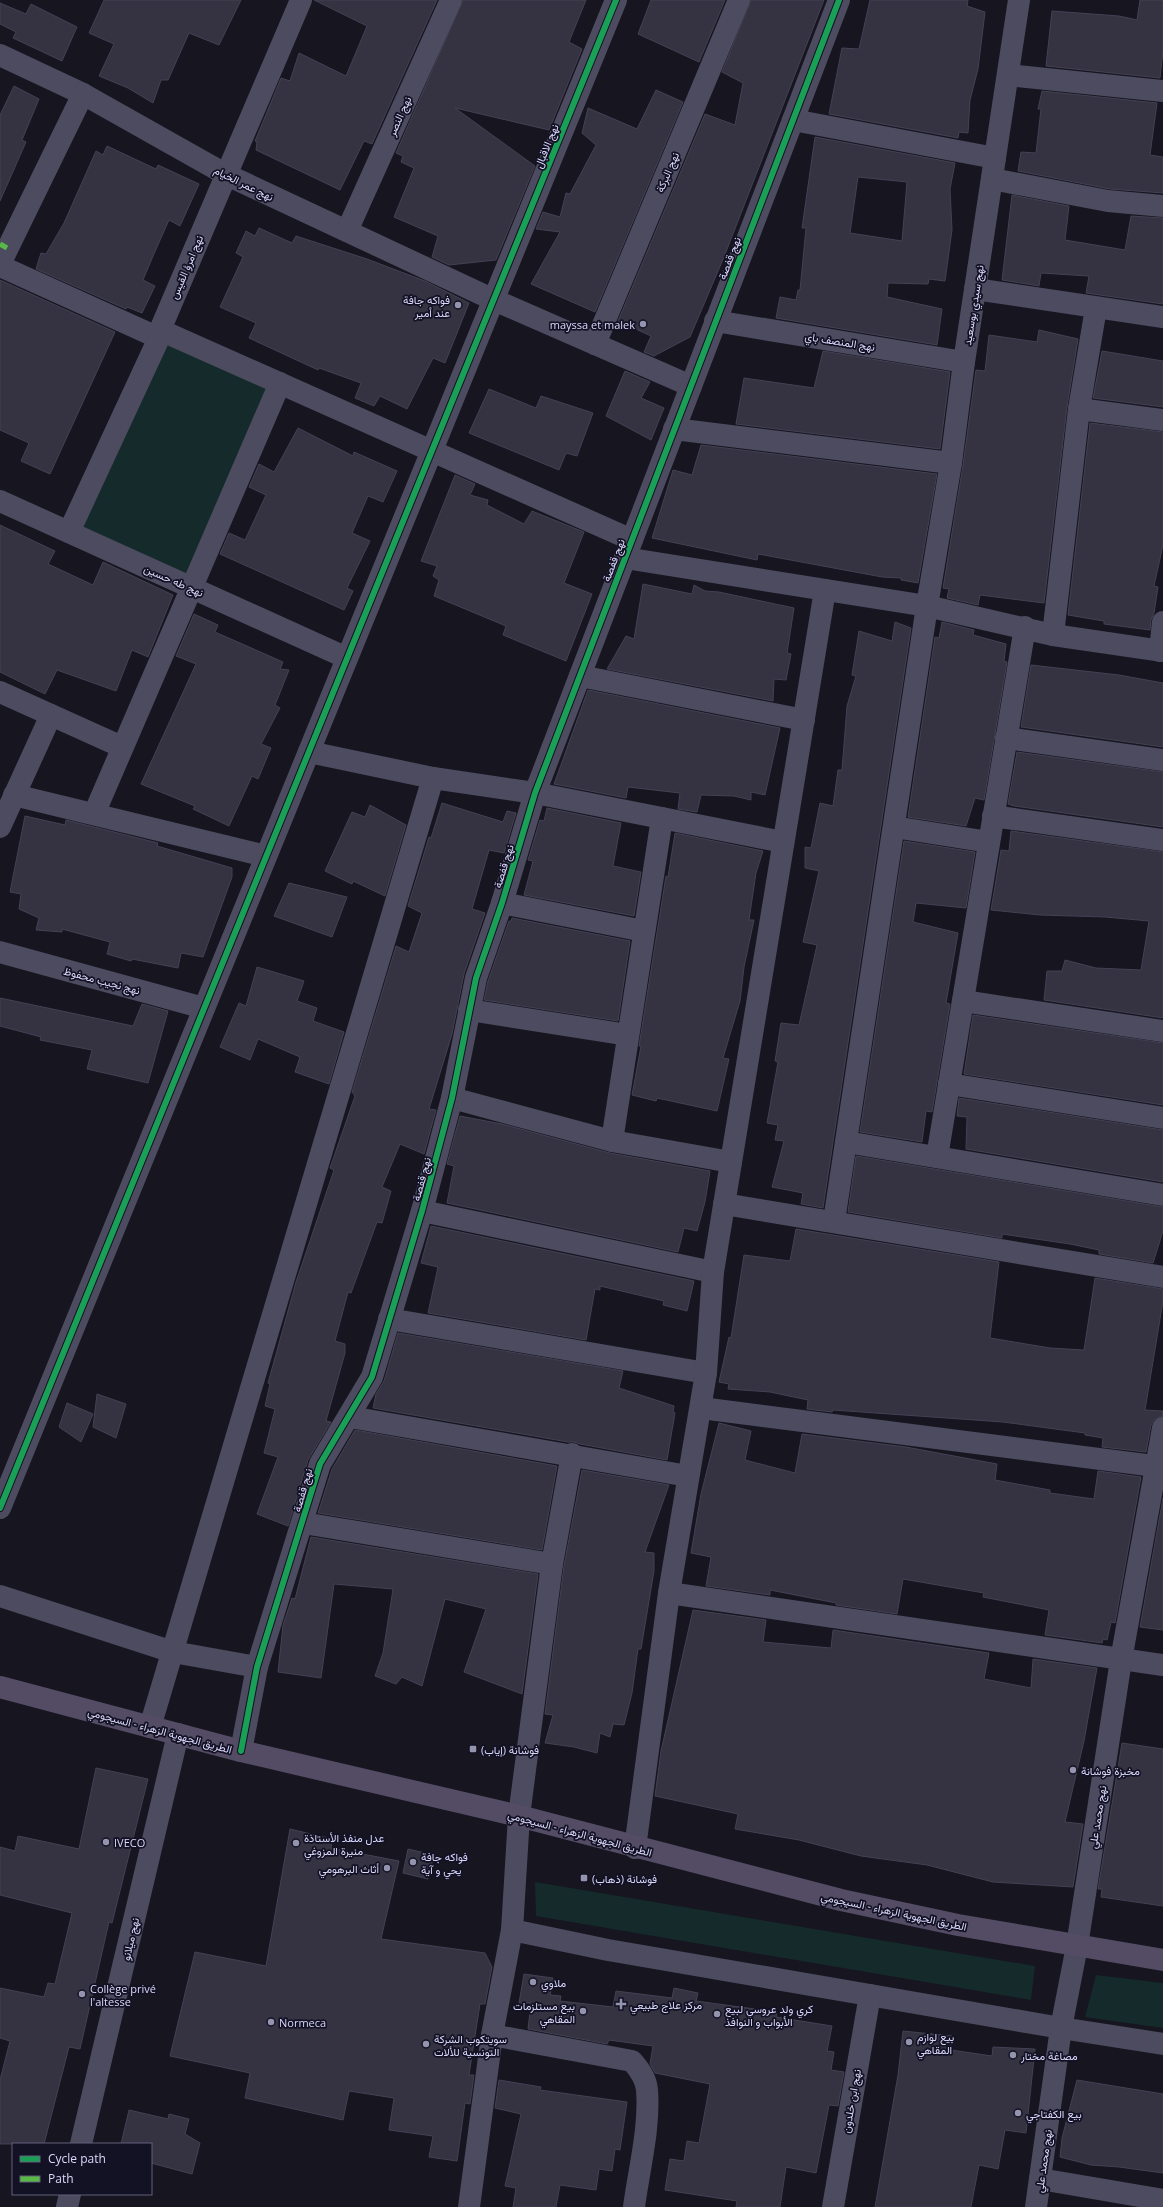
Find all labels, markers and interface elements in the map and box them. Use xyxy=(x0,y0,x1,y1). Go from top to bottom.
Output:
street label: نهج النصر xyxy=(383,94,415,140)
street label: نهج الاقبال xyxy=(530,122,563,171)
street label: نهج البركة xyxy=(652,150,683,195)
street label: نهج عمر الخيام xyxy=(211,162,276,205)
street label: نهج امرؤ القيس xyxy=(166,233,207,302)
street label: نهج قفصة xyxy=(714,234,745,282)
street label: نهج سيدي بوسعيد xyxy=(959,264,990,347)
place label: فواكه جافة عند أمير xyxy=(403,292,450,320)
marker: فواكه جافة عند أمير xyxy=(453,300,463,310)
place label: mayssa et malek xyxy=(550,317,635,332)
marker: mayssa et malek xyxy=(638,319,648,329)
street label: نهج المنصف باي xyxy=(803,328,876,357)
street label: نهج قفصة xyxy=(598,536,629,584)
street label: نهج طه حسين xyxy=(141,560,206,601)
street label: نهج قفصة xyxy=(489,842,518,890)
street label: نهج نجيب محفوظ xyxy=(62,963,142,998)
street label: نهج قفصة xyxy=(408,1155,435,1203)
street label: نهج قفصة xyxy=(289,1466,316,1514)
street label: الطريق الجهوية الزهراء - السيجومي xyxy=(85,1703,234,1759)
place label: فوشانة (إياب) xyxy=(481,1742,539,1757)
marker: فوشانة (إياب) xyxy=(468,1744,478,1754)
place label: مخبزة فوشانة xyxy=(1081,1763,1140,1778)
marker: مخبزة فوشانة xyxy=(1068,1765,1078,1775)
street label: نهج محمد علي xyxy=(1085,1784,1112,1850)
street label: الطريق الجهوية الزهراء - السيجومي xyxy=(505,1806,654,1862)
place label: عدل منفذ الأستاذة منيرة المزوغي xyxy=(304,1830,384,1861)
place label: IVECO xyxy=(114,1835,145,1850)
marker: IVECO xyxy=(101,1837,111,1847)
marker: عدل منفذ الأستاذة منيرة المزوغي xyxy=(291,1838,301,1848)
place label: فواكه جافة يحي و آية xyxy=(421,1849,468,1880)
marker: فواكه جافة يحي و آية xyxy=(408,1857,418,1867)
place label: أثاث البرهومي xyxy=(319,1861,379,1879)
marker: أثاث البرهومي xyxy=(382,1863,392,1873)
place label: فوشانة (ذهاب) xyxy=(592,1871,657,1886)
marker: فوشانة (ذهاب) xyxy=(579,1873,589,1883)
street label: الطريق الجهوية الزهراء - السيجومي xyxy=(819,1888,968,1937)
street label: نهج ميلانو xyxy=(118,1916,143,1962)
place label: ملاوي xyxy=(541,1975,566,1993)
marker: ملاوي xyxy=(528,1977,538,1987)
place label: Collège privé l'altesse xyxy=(90,1981,156,2009)
marker: Collège privé l'altesse xyxy=(77,1989,87,1999)
place label: مركز علاج طبيعي xyxy=(630,1997,702,2015)
place label: بيع مستلزمات المقاهي xyxy=(513,1998,575,2029)
marker: مركز علاج طبيعي xyxy=(615,1998,627,2010)
place label: كري ولد عروسي لبيع الأبواب و النوافذ xyxy=(725,2001,813,2029)
marker: بيع مستلزمات المقاهي xyxy=(578,2006,588,2016)
marker: كري ولد عروسي لبيع الأبواب و النوافذ xyxy=(712,2009,722,2019)
place label: Normeca xyxy=(279,2015,326,2030)
marker: Normeca xyxy=(266,2017,276,2027)
place label: بيع لوازم المقاهي xyxy=(917,2029,954,2060)
place label: سويتكوب الشركة التونسية للألات xyxy=(434,2031,507,2059)
marker: بيع لوازم المقاهي xyxy=(904,2037,914,2047)
marker: سويتكوب الشركة التونسية للألات xyxy=(421,2039,431,2049)
place label: مصاغة مختار xyxy=(1020,2048,1078,2063)
marker: مصاغة مختار xyxy=(1008,2050,1018,2060)
street label: نهج ابن خلدون xyxy=(838,2068,865,2134)
place label: بيع الكفتاجي xyxy=(1026,2106,1082,2124)
marker: بيع الكفتاجي xyxy=(1013,2108,1023,2118)
street label: نهج محمد علي xyxy=(1031,2128,1058,2194)
legend xyxy=(12,2143,152,2195)
text: Cycle path xyxy=(48,2150,106,2167)
text: Path xyxy=(48,2170,74,2187)

